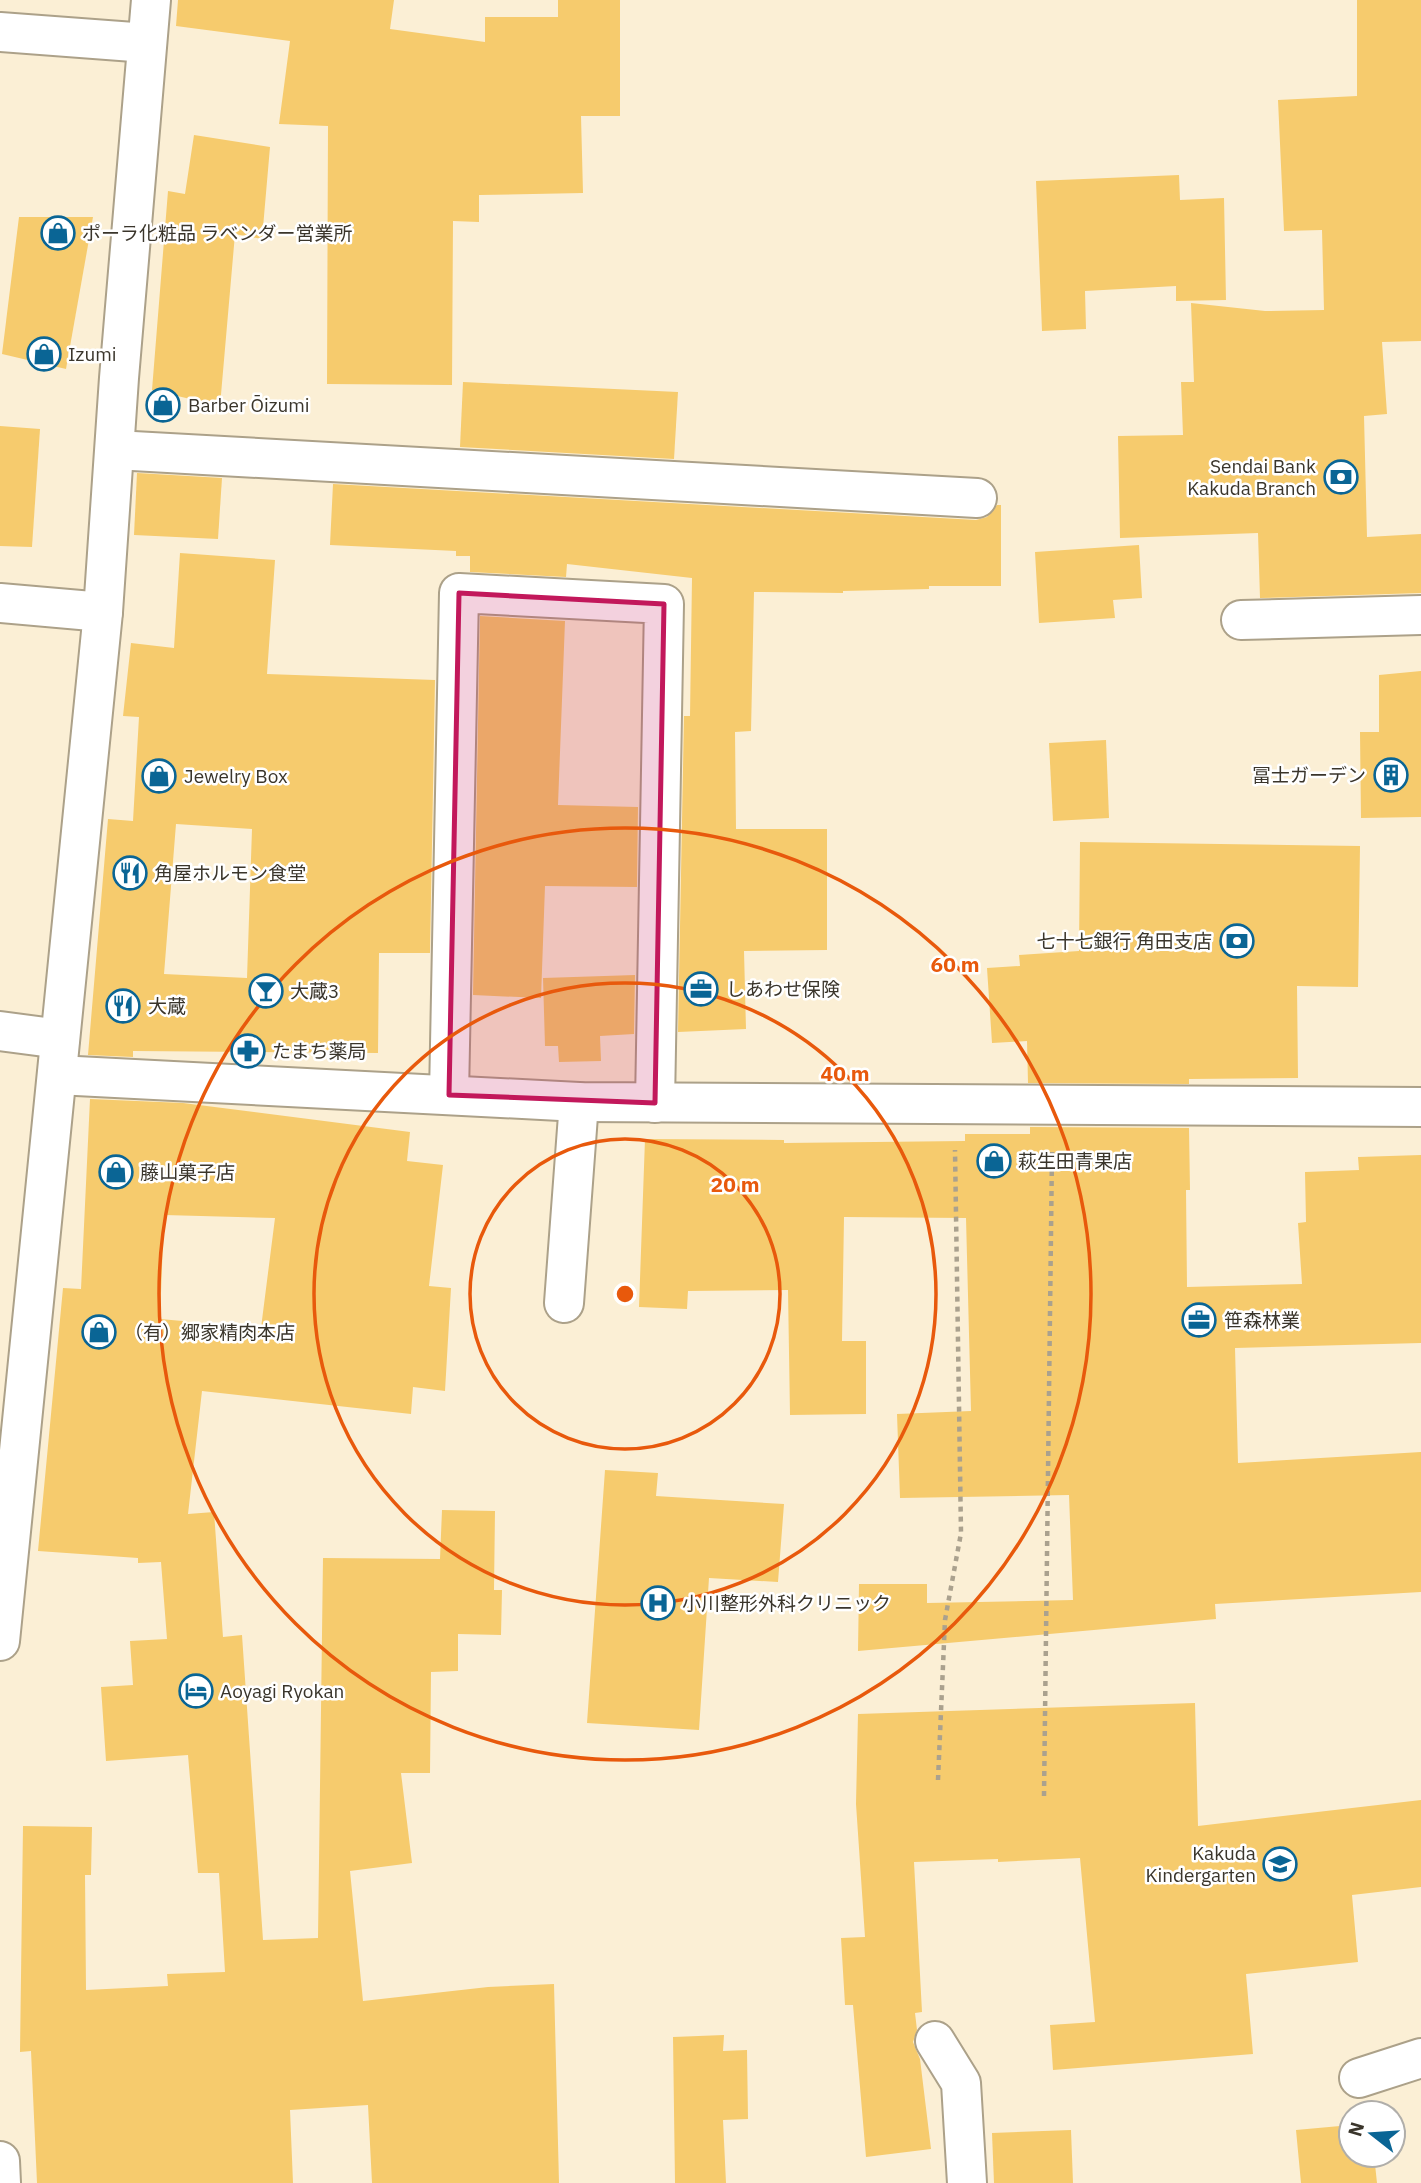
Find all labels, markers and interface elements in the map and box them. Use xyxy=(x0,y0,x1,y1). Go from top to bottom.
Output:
shop icon: ポーラ化粧品 ラベンダー営業所 xyxy=(39,214,77,252)
place label: ポーラ化粧品 ラベンダー営業所 xyxy=(82,221,353,245)
shop icon: Izumi xyxy=(25,335,63,373)
place label: Izumi xyxy=(68,342,117,366)
shop icon: Barber Ōizumi xyxy=(144,386,182,424)
place label: Barber Ōizumi xyxy=(188,393,310,417)
place label: Sendai Bank Kakuda Branch xyxy=(1187,454,1316,500)
bank icon: Sendai Bank Kakuda Branch xyxy=(1322,458,1360,496)
building icon: 冨士ガーデン xyxy=(1372,756,1410,794)
shop icon: Jewelry Box xyxy=(140,757,178,795)
place label: 冨士ガーデン xyxy=(1252,763,1366,787)
place label: Jewelry Box xyxy=(184,764,288,788)
restaurant icon: 角屋ホルモン食堂 xyxy=(111,854,149,892)
place label: 角屋ホルモン食堂 xyxy=(154,861,306,885)
bank icon: 七十七銀行 角田支店 xyxy=(1218,922,1256,960)
place label: 七十七銀行 角田支店 xyxy=(1037,929,1212,953)
text: 60 m xyxy=(931,950,979,978)
office icon: しあわせ保険 xyxy=(682,970,720,1008)
bar icon: 大蔵3 xyxy=(247,972,285,1010)
place label: しあわせ保険 xyxy=(726,977,840,1001)
place label: 大蔵3 xyxy=(290,979,339,1003)
restaurant icon: 大蔵 xyxy=(104,987,142,1025)
place label: 大蔵 xyxy=(148,994,186,1018)
pharmacy icon: たまち薬局 xyxy=(229,1032,267,1070)
place label: たまち薬局 xyxy=(272,1039,366,1063)
text: 40 m xyxy=(821,1059,869,1087)
shop icon: 萩生田青果店 xyxy=(975,1142,1013,1180)
place label: 萩生田青果店 xyxy=(1018,1149,1132,1173)
shop icon: 藤山菓子店 xyxy=(97,1153,135,1191)
place label: 藤山菓子店 xyxy=(140,1160,235,1184)
text: 20 m xyxy=(711,1170,759,1198)
centre of rings xyxy=(613,1282,637,1306)
office icon: 笹森林業 xyxy=(1180,1301,1218,1339)
place label: 笹森林業 xyxy=(1224,1308,1300,1332)
shop icon: （有）郷家精肉本店 xyxy=(80,1313,118,1351)
place label: （有）郷家精肉本店 xyxy=(124,1320,295,1344)
hospital icon: 小川整形外科クリニック xyxy=(639,1584,677,1622)
place label: 小川整形外科クリニック xyxy=(682,1591,891,1615)
hotel icon: Aoyagi Ryokan xyxy=(177,1672,215,1710)
place label: Aoyagi Ryokan xyxy=(220,1679,344,1703)
place label: Kakuda Kindergarten xyxy=(1145,1841,1256,1887)
school or university icon: Kakuda Kindergarten xyxy=(1261,1845,1299,1883)
north arrow xyxy=(1337,2099,1407,2169)
text: N xyxy=(1342,2119,1369,2139)

